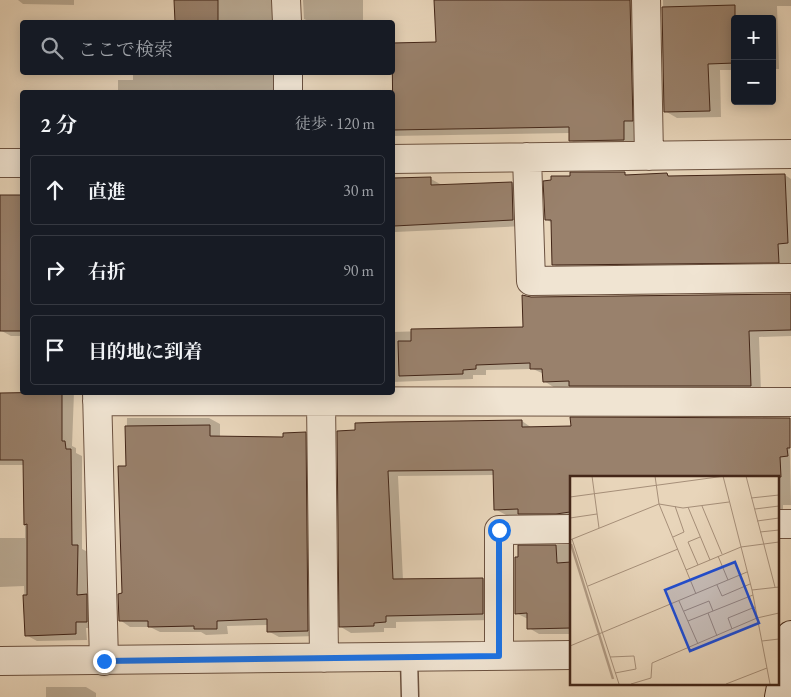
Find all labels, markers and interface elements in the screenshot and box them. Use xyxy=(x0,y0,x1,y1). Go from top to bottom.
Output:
map controls xyxy=(731,15,776,105)
button: + xyxy=(731,15,776,60)
search box xyxy=(20,20,395,75)
icon: search xyxy=(38,34,66,62)
text: ここで検索 xyxy=(78,37,173,62)
button: − xyxy=(731,60,776,105)
text: 2 分 xyxy=(40,111,77,138)
text: 徒歩 · 120 m xyxy=(295,113,375,134)
icon: ahead xyxy=(41,176,69,204)
text: 直進 xyxy=(88,179,126,204)
text: 30 m xyxy=(343,180,374,201)
icon: right xyxy=(41,256,69,284)
text: 右折 xyxy=(88,259,126,284)
text: 90 m xyxy=(343,260,374,281)
icon: arrive xyxy=(41,336,69,364)
text: 目的地に到着 xyxy=(88,339,202,364)
inset map xyxy=(570,476,778,684)
route start xyxy=(488,519,511,542)
route end xyxy=(93,650,116,673)

